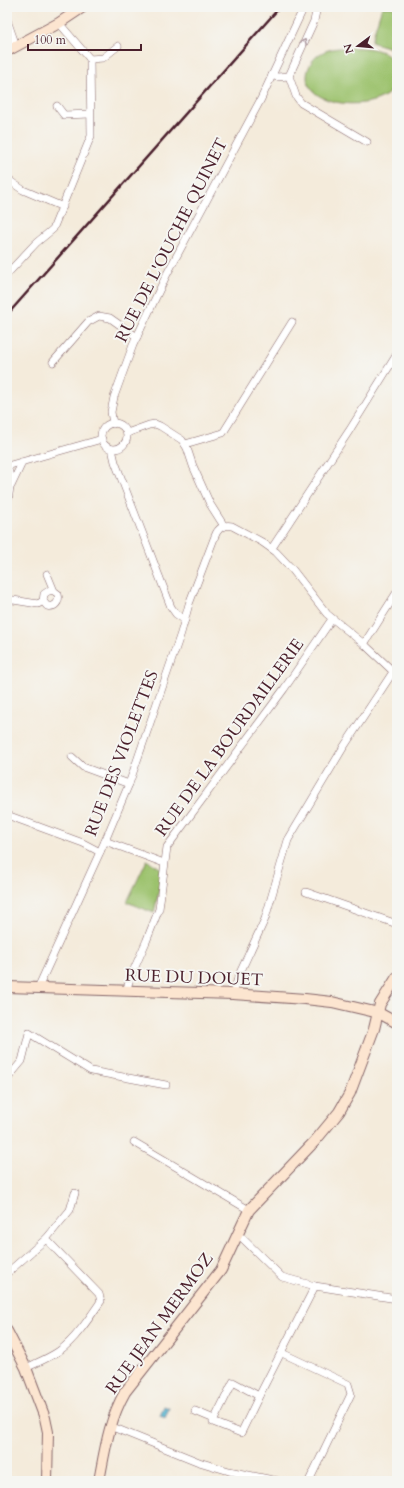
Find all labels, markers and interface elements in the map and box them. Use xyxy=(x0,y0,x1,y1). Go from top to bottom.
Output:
scale bar xyxy=(28,26,141,52)
north arrow xyxy=(338,26,378,66)
text: 100 m xyxy=(34,32,67,48)
one-way arrow xyxy=(299,38,307,46)
text: N xyxy=(340,42,357,55)
street label: RUE DE L'OUCHE QUINET xyxy=(110,134,233,346)
street label: RUE DE LA BOURDAILLERIE xyxy=(150,634,309,841)
street label: RUE DES VIOLETTES xyxy=(79,667,164,839)
street label: RUE DU DOUET xyxy=(124,964,264,991)
street label: RUE JEAN MERMOZ xyxy=(100,1248,218,1399)

